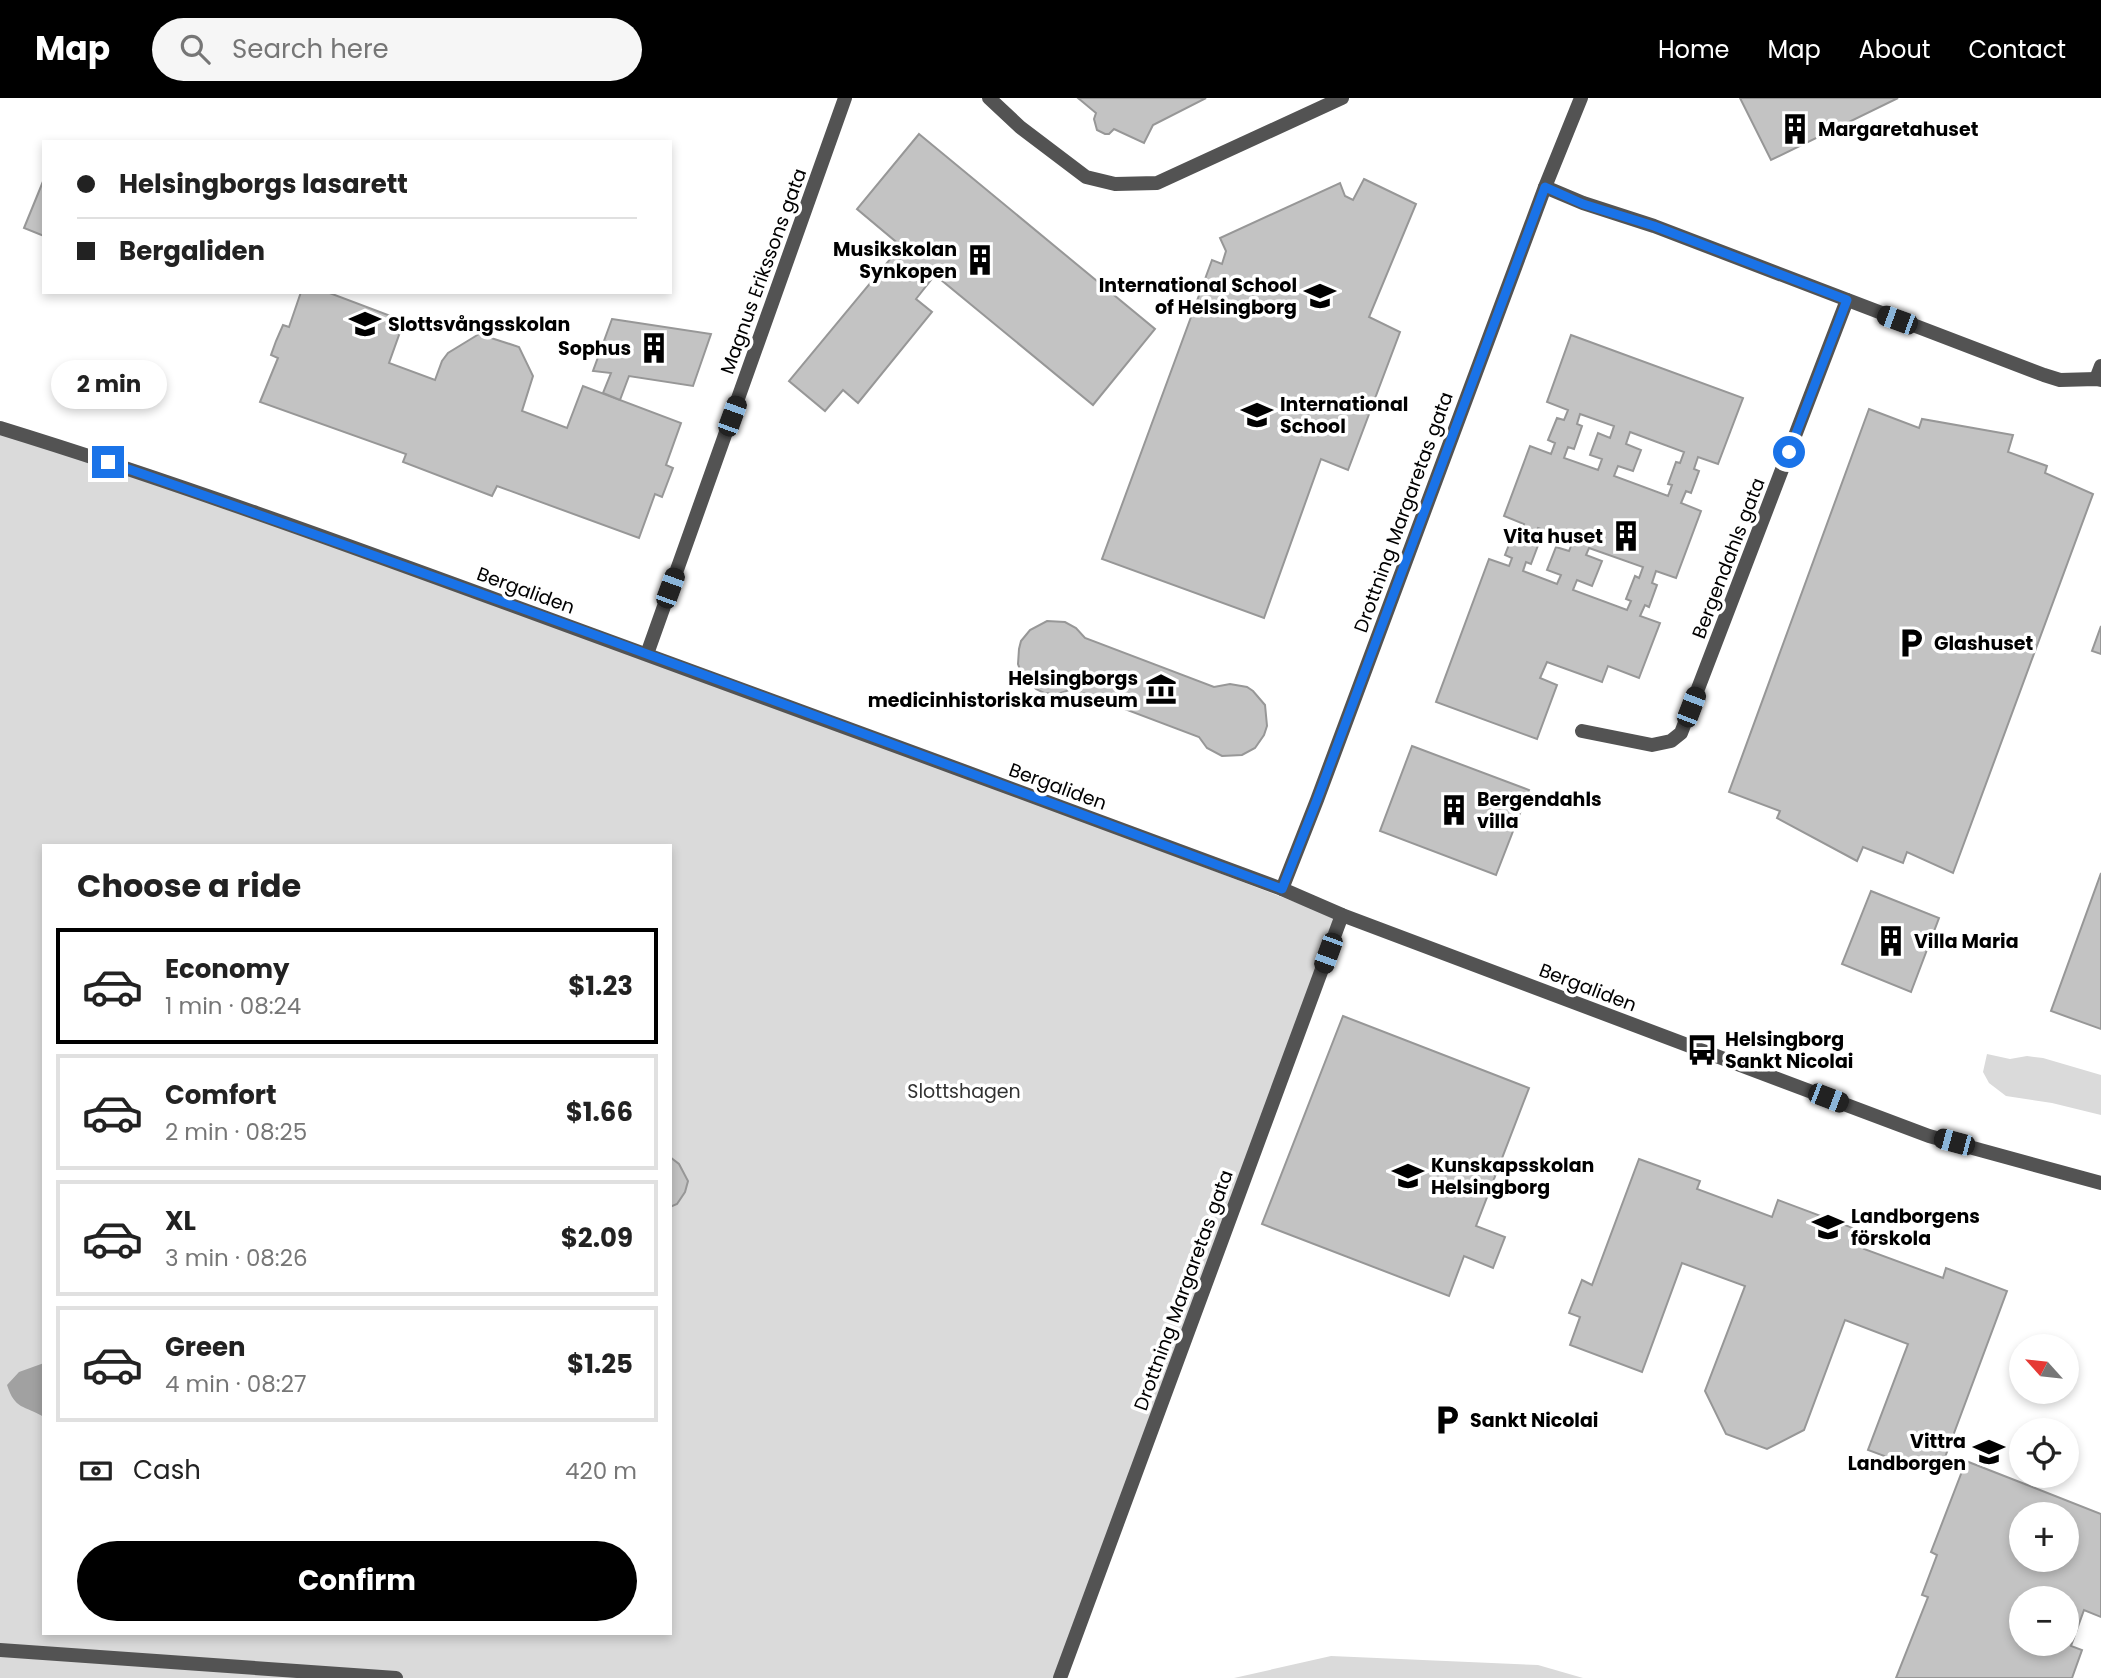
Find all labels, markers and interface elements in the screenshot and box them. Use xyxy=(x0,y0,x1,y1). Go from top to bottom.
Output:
search box xyxy=(152,18,642,81)
text: Map xyxy=(35,25,110,72)
icon: search xyxy=(176,30,214,68)
text: Search here xyxy=(232,31,389,67)
text: Home xyxy=(1658,33,1730,66)
text: Map xyxy=(1768,33,1821,66)
text: About xyxy=(1859,33,1930,66)
text: Contact xyxy=(1968,33,2066,66)
building icon: Margaretahuset xyxy=(1778,112,1812,146)
place label: Margaretahuset xyxy=(1818,116,1979,143)
street label: Magnus Erikssons gata xyxy=(714,164,813,378)
text: Helsingborgs lasarett xyxy=(119,166,408,202)
text: Bergaliden xyxy=(119,233,265,269)
place label: Musikskolan Synkopen xyxy=(833,236,957,285)
building icon: Musikskolan Synkopen xyxy=(963,243,997,277)
place label: International School of Helsingborg xyxy=(1099,272,1297,321)
school or university icon: International School of Helsingborg xyxy=(1303,279,1337,313)
car xyxy=(1874,303,1921,337)
school or university icon: Slottsvångsskolan xyxy=(348,307,382,341)
place label: Slottsvångsskolan xyxy=(388,311,570,338)
building icon: Sophus xyxy=(637,331,671,365)
place label: Sophus xyxy=(558,335,631,362)
callout: 2 min xyxy=(50,360,166,410)
text: 2 min xyxy=(77,368,141,400)
street label: Drottning Margaretas gata xyxy=(1347,388,1460,636)
place label: International School xyxy=(1280,391,1408,440)
car xyxy=(715,393,750,439)
school or university icon: International School xyxy=(1240,398,1274,432)
route start xyxy=(1773,436,1805,468)
route end xyxy=(92,446,124,478)
street label: Bergendahls gata xyxy=(1685,474,1772,642)
building icon: Vita huset xyxy=(1609,519,1643,553)
place label: Vita huset xyxy=(1503,523,1603,550)
street label: Bergaliden xyxy=(473,560,579,621)
car xyxy=(653,565,688,611)
parking icon: Glashuset xyxy=(1894,626,1928,660)
place label: Glashuset xyxy=(1934,630,2034,657)
place label: Helsingborgs medicinhistoriska museum xyxy=(868,665,1138,714)
museum icon: Helsingborgs medicinhistoriska museum xyxy=(1144,672,1178,706)
car xyxy=(1674,684,1709,730)
street label: Bergaliden xyxy=(1005,756,1111,817)
place label: Bergendahls villa xyxy=(1477,786,1602,835)
building icon: Bergendahls villa xyxy=(1437,793,1471,827)
text: Choose a ride xyxy=(77,863,301,908)
building icon: Villa Maria xyxy=(1874,924,1908,958)
place label: Villa Maria xyxy=(1914,928,2019,955)
car xyxy=(1311,930,1346,976)
text: Economy xyxy=(165,951,289,987)
icon: car xyxy=(81,955,144,1018)
street label: Bergaliden xyxy=(1535,957,1640,1018)
text: $1.23 xyxy=(568,968,633,1004)
text: 1 min · 08:24 xyxy=(165,990,301,1022)
place label: Helsingborg Sankt Nicolai xyxy=(1725,1026,1853,1075)
bus stop icon: Helsingborg Sankt Nicolai xyxy=(1685,1033,1719,1067)
text: Comfort xyxy=(165,1077,277,1113)
park label: Slottshagen xyxy=(907,1078,1021,1105)
icon: car xyxy=(81,1081,144,1144)
car xyxy=(1805,1081,1852,1115)
text: $1.66 xyxy=(566,1094,633,1130)
text: 2 min · 08:25 xyxy=(165,1116,307,1148)
car xyxy=(1931,1126,1978,1158)
place label: Kunskapsskolan Helsingborg xyxy=(1431,1152,1594,1201)
school or university icon: Kunskapsskolan Helsingborg xyxy=(1391,1159,1425,1193)
street label: Drottning Margaretas gata xyxy=(1127,1166,1240,1414)
text: XL xyxy=(165,1203,196,1239)
place label: Landborgens förskola xyxy=(1851,1203,1980,1252)
icon: car xyxy=(81,1207,144,1270)
school or university icon: Landborgens förskola xyxy=(1811,1210,1845,1244)
text: $2.09 xyxy=(561,1220,633,1256)
text: 3 min · 08:26 xyxy=(165,1242,308,1274)
text: Green xyxy=(165,1329,246,1365)
icon: car xyxy=(81,1333,144,1396)
north arrow xyxy=(2009,1334,2079,1404)
map controls xyxy=(2009,1334,2079,1656)
text: $1.25 xyxy=(567,1346,633,1382)
text: 4 min · 08:27 xyxy=(165,1368,306,1400)
parking icon: Sankt Nicolai xyxy=(1430,1403,1464,1437)
place label: Sankt Nicolai xyxy=(1470,1407,1598,1434)
button: locate xyxy=(2009,1418,2079,1488)
place label: Vittra Landborgen xyxy=(1848,1428,1966,1477)
school or university icon: Vittra Landborgen xyxy=(1972,1435,2006,1469)
icon: cash xyxy=(77,1452,115,1490)
text: Cash xyxy=(133,1452,201,1488)
text: 420 m xyxy=(565,1455,637,1487)
button: + xyxy=(2009,1502,2079,1572)
button: Confirm xyxy=(77,1541,637,1621)
button: − xyxy=(2009,1586,2079,1656)

